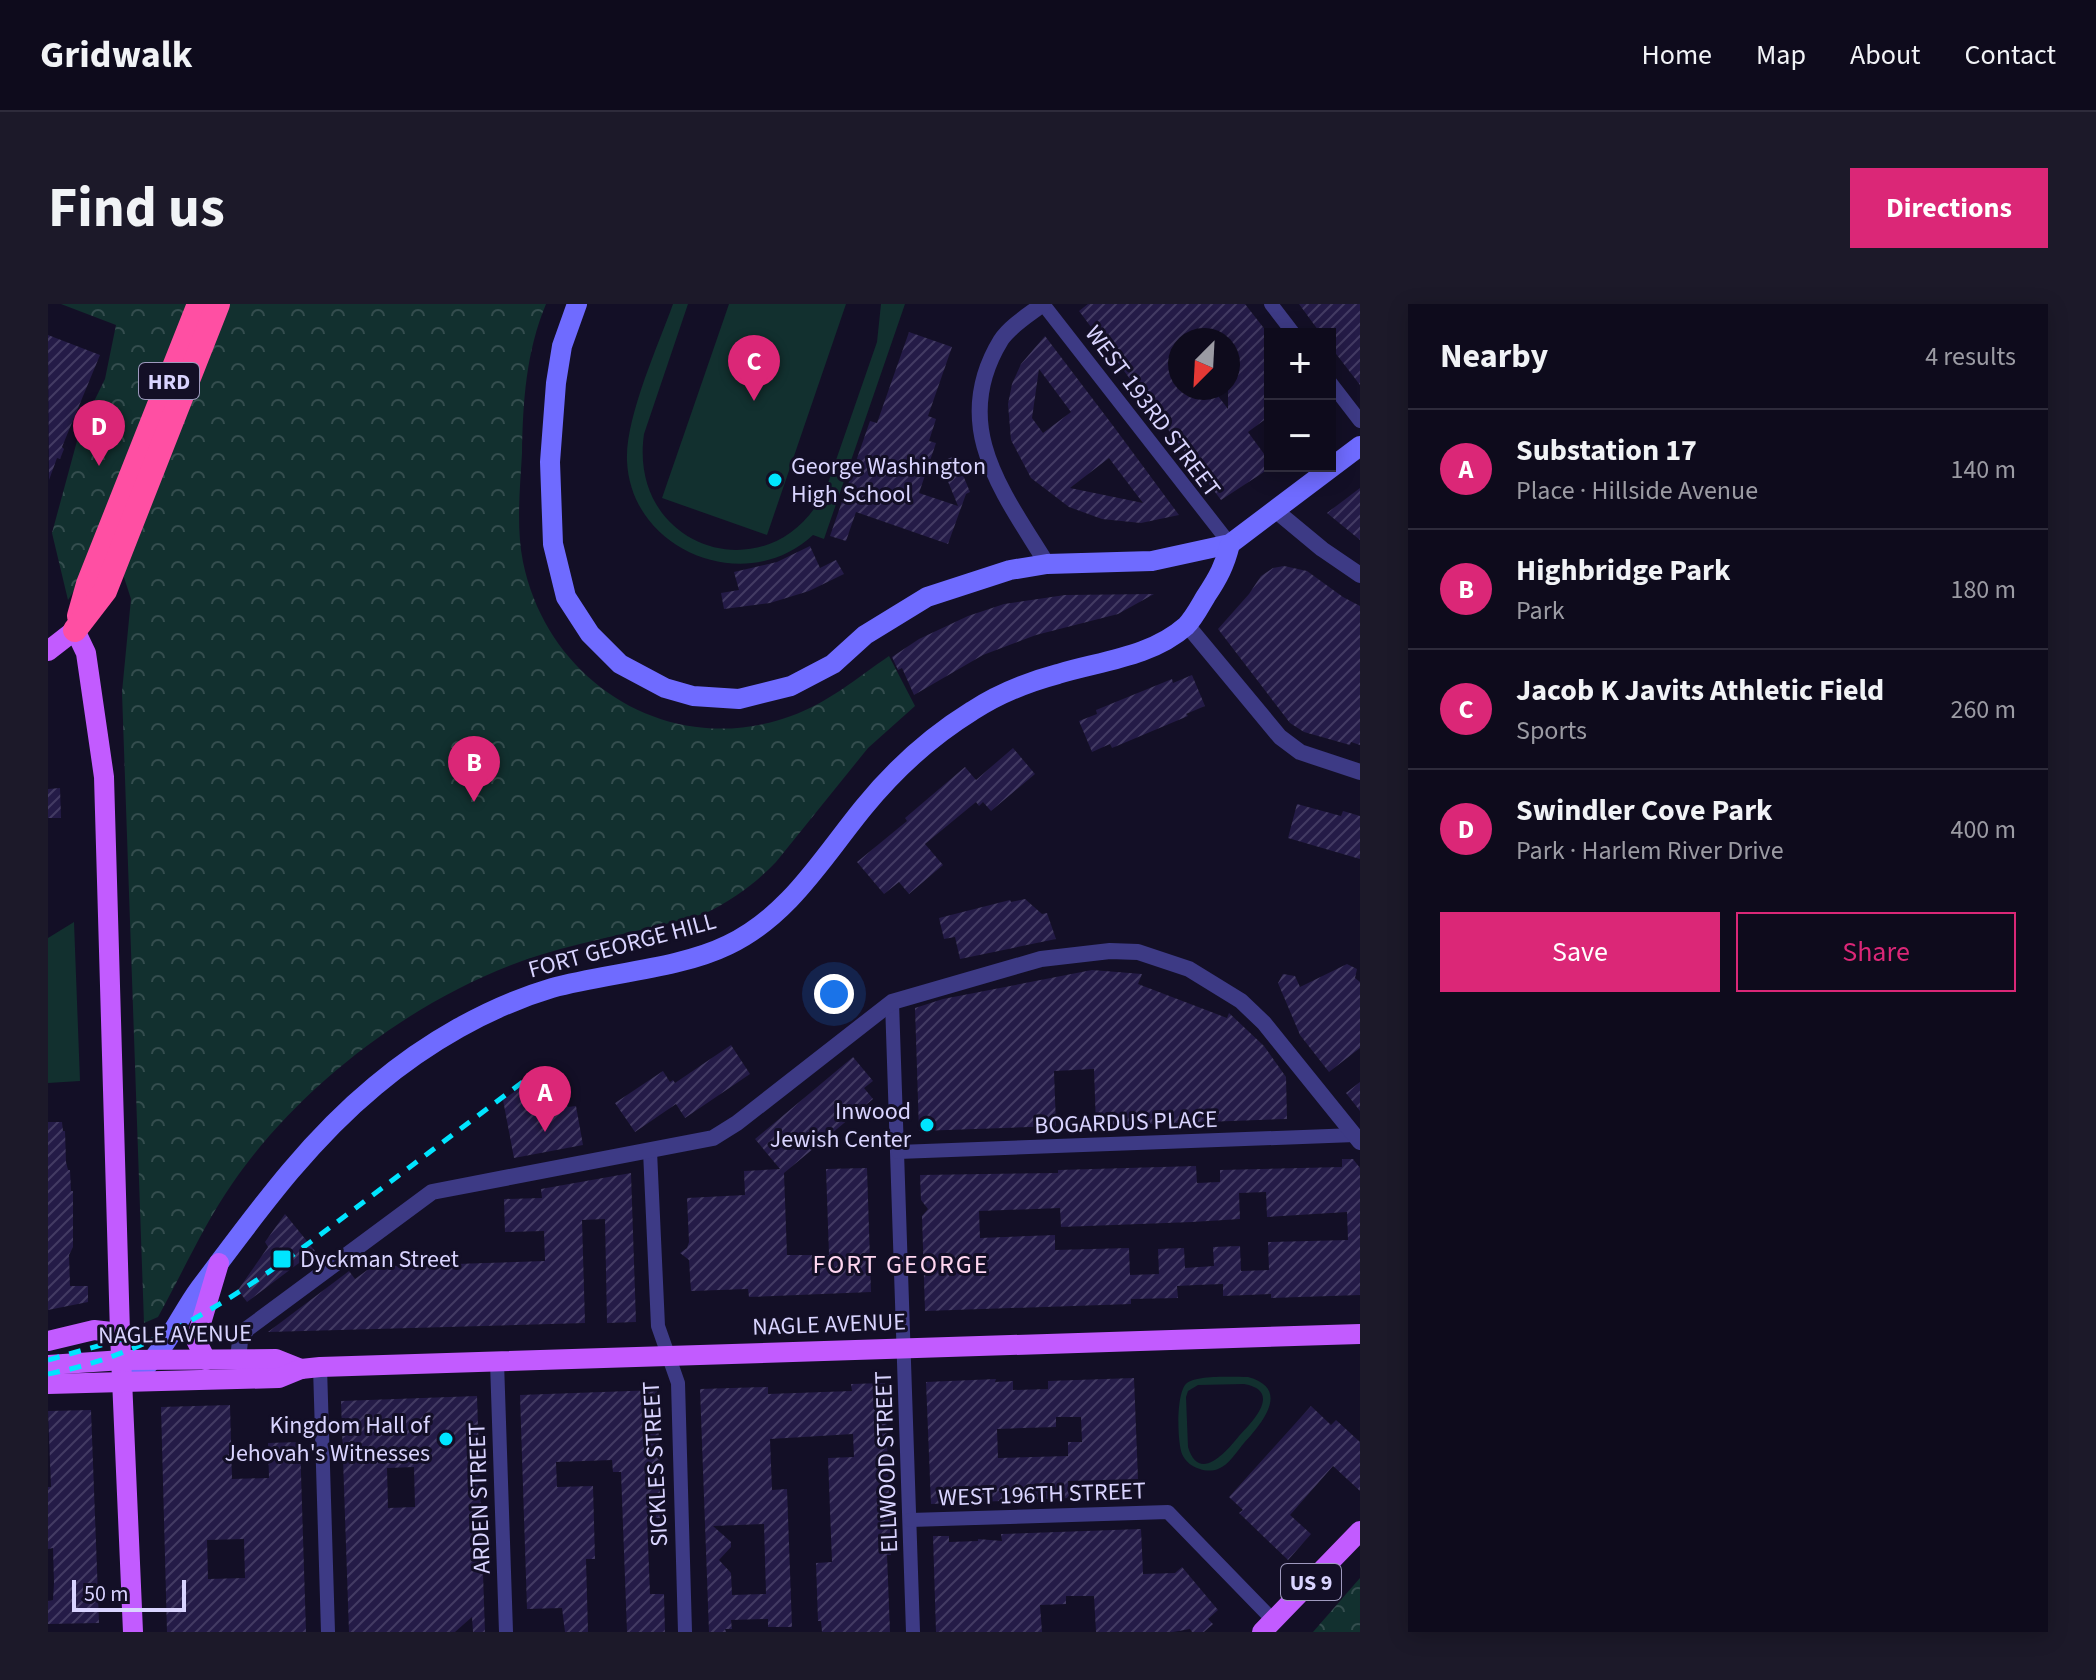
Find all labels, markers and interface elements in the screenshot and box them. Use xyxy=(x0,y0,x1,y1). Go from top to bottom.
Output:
text: Gridwalk xyxy=(40,28,192,82)
text: Home xyxy=(1641,35,1712,75)
text: Map xyxy=(1756,35,1806,75)
text: About xyxy=(1850,35,1921,75)
text: Contact xyxy=(1965,35,2056,75)
button: Directions xyxy=(1850,168,2048,248)
text: Find us xyxy=(48,169,225,248)
street label: WEST 193RD STREET xyxy=(1076,318,1229,505)
north arrow xyxy=(1168,328,1240,400)
map controls xyxy=(1264,328,1336,472)
button: + xyxy=(1264,328,1336,400)
text: Nearby xyxy=(1440,332,1548,381)
pin: C xyxy=(728,335,780,401)
text: 4 results xyxy=(1925,338,2016,375)
road number: HRD xyxy=(139,363,199,399)
pin: D xyxy=(73,400,125,466)
button: − xyxy=(1264,400,1336,472)
text: Substation 17 xyxy=(1516,429,1697,472)
place label: George Washington High School xyxy=(791,449,986,512)
text: A xyxy=(1459,451,1473,488)
text: 140 m xyxy=(1950,451,2016,488)
marker: George Washington High School xyxy=(766,471,784,489)
text: Place · Hillside Avenue xyxy=(1516,472,1758,509)
text: Highbridge Park xyxy=(1516,549,1730,592)
text: B xyxy=(1458,571,1474,608)
text: 180 m xyxy=(1950,571,2016,608)
text: Park xyxy=(1516,592,1565,629)
text: Jacob K Javits Athletic Field xyxy=(1516,669,1884,712)
text: C xyxy=(1458,691,1474,728)
text: 260 m xyxy=(1950,691,2016,728)
text: Sports xyxy=(1516,712,1587,749)
pin: B xyxy=(448,736,500,802)
text: Swindler Cove Park xyxy=(1516,789,1773,832)
text: D xyxy=(1458,811,1474,848)
text: 400 m xyxy=(1950,811,2016,848)
text: Park · Harlem River Drive xyxy=(1516,832,1784,869)
street label: FORT GEORGE HILL xyxy=(524,903,720,987)
button: Save xyxy=(1440,912,1720,992)
button: Share xyxy=(1736,912,2016,992)
your location xyxy=(814,974,854,1014)
pin: A xyxy=(519,1066,571,1132)
place label: Inwood Jewish Center xyxy=(770,1094,912,1157)
street label: BOGARDUS PLACE xyxy=(1034,1102,1218,1143)
marker: Inwood Jewish Center xyxy=(918,1116,936,1134)
place label: Dyckman Street xyxy=(300,1242,459,1277)
district label: FORT GEORGE xyxy=(813,1246,989,1283)
marker: Dyckman Street xyxy=(271,1248,293,1270)
street label: NAGLE AVENUE xyxy=(752,1304,906,1345)
street label: NAGLE AVENUE xyxy=(98,1316,252,1353)
street label: ELLWOOD STREET xyxy=(866,1370,907,1553)
street label: SICKLES STREET xyxy=(634,1380,677,1548)
place label: Kingdom Hall of Jehovah's Witnesses xyxy=(224,1408,431,1471)
street label: ARDEN STREET xyxy=(459,1422,500,1574)
marker: Kingdom Hall of Jehovah's Witnesses xyxy=(437,1430,455,1448)
street label: WEST 196TH STREET xyxy=(938,1473,1147,1516)
road number: US 9 xyxy=(1281,1564,1341,1600)
scale bar xyxy=(72,1576,186,1612)
text: 50 m xyxy=(84,1578,129,1610)

